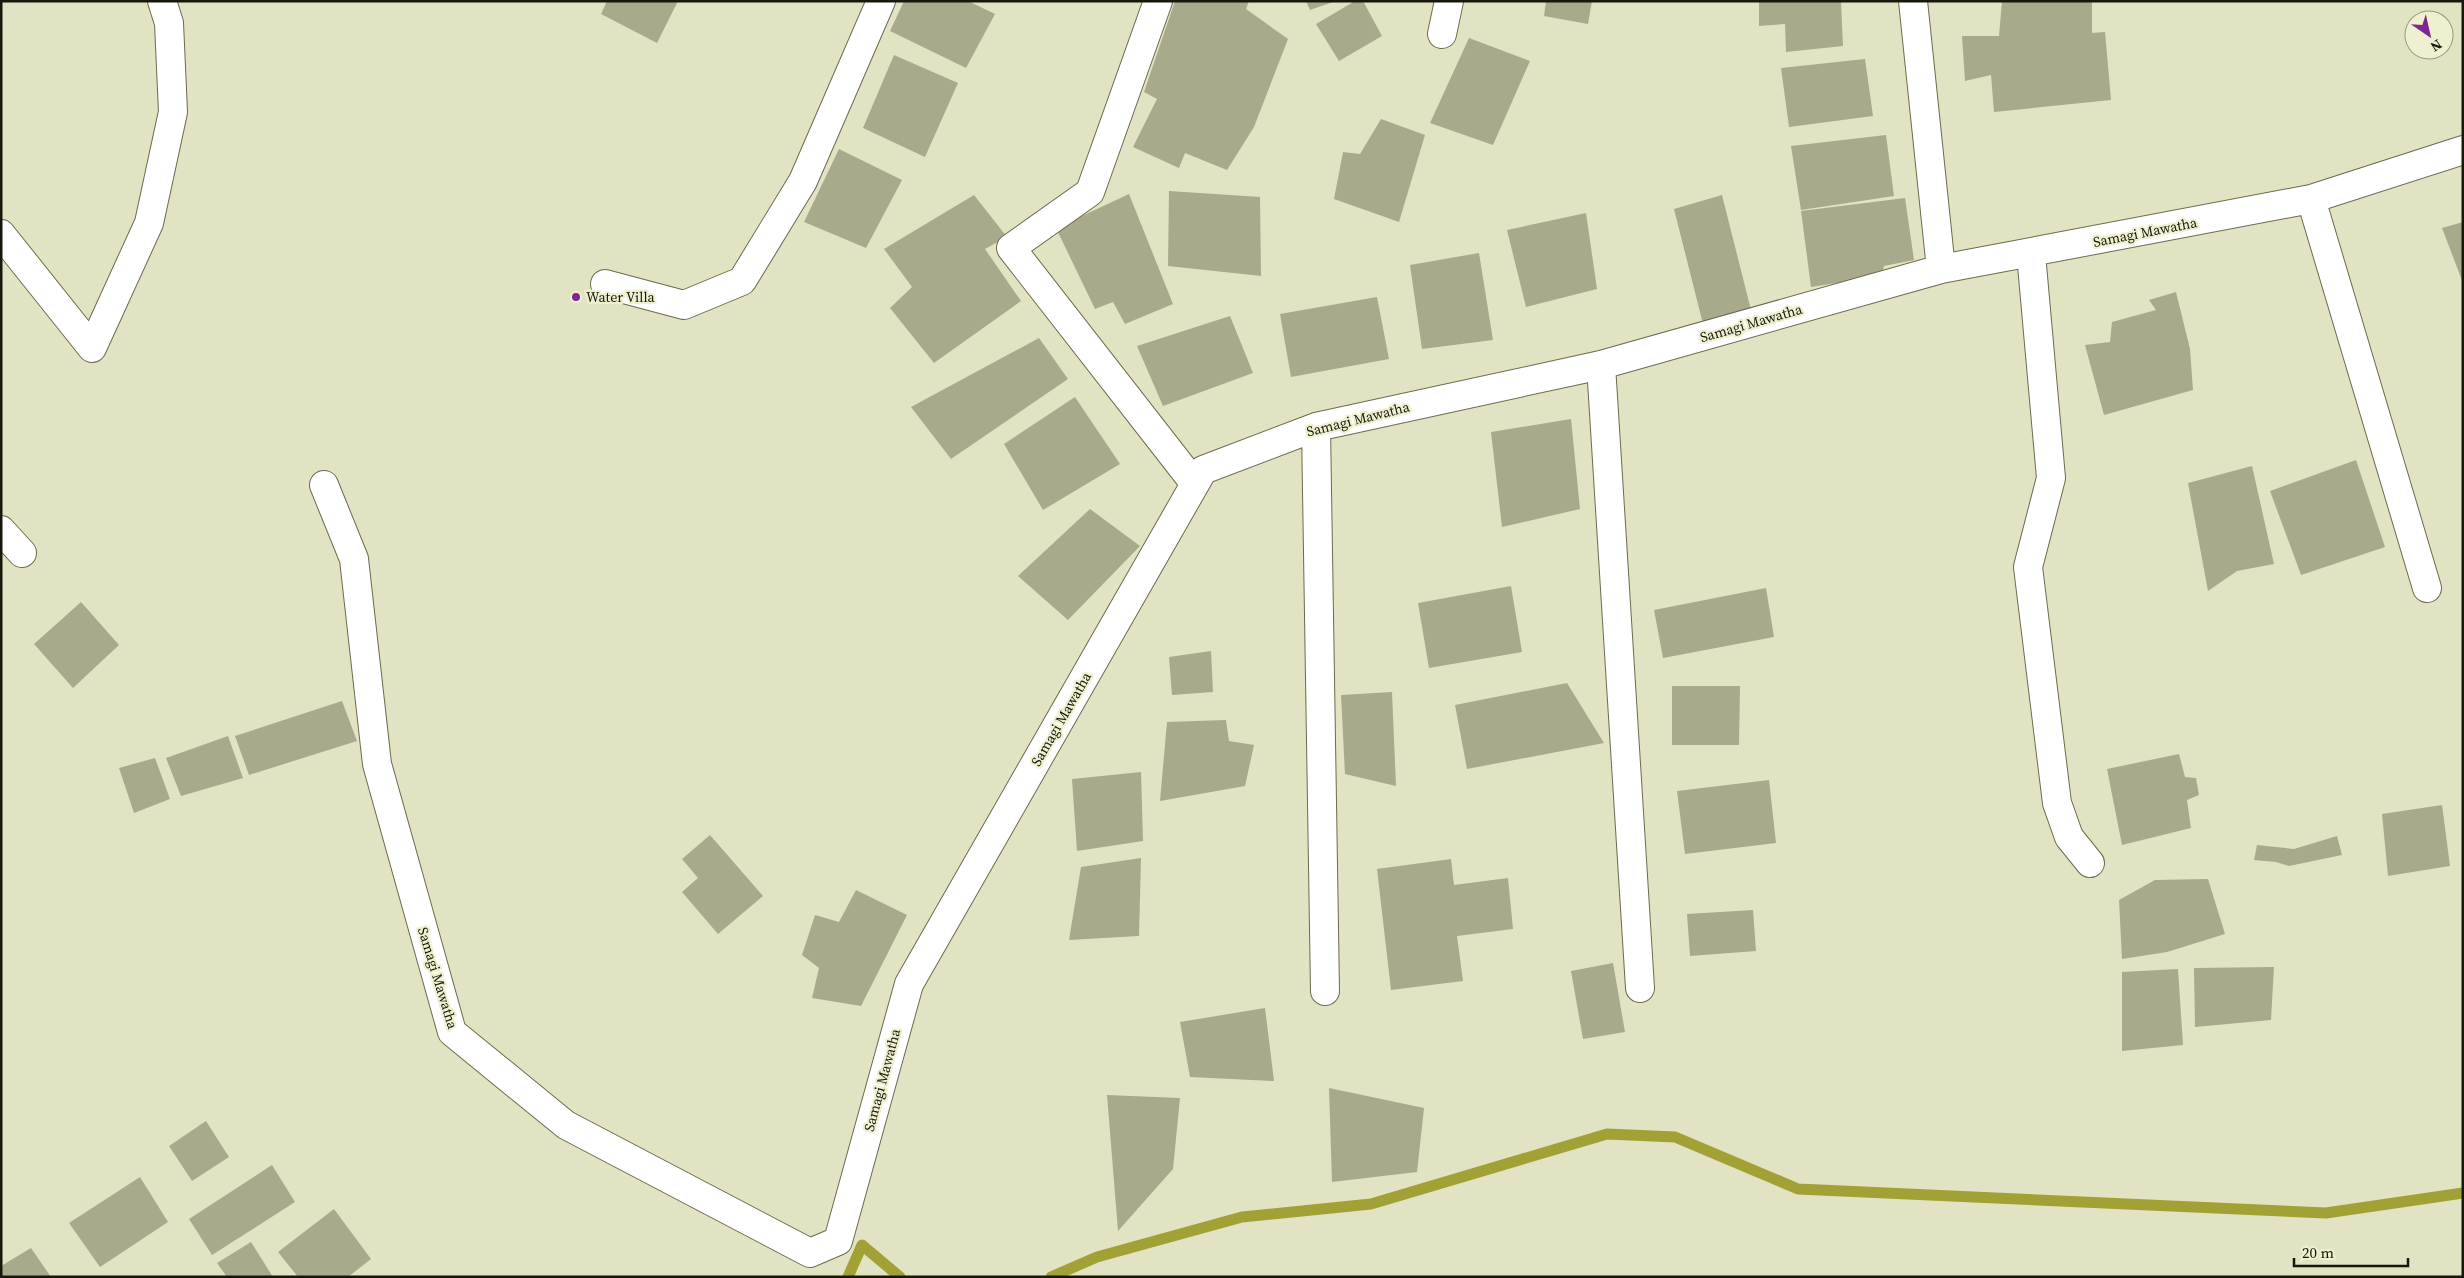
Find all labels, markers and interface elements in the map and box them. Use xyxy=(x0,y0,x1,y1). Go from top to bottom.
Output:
north arrow xyxy=(2404,10,2454,60)
text: N xyxy=(2426,35,2446,57)
street label: Samagi Mawatha xyxy=(2091,212,2199,252)
place label: Water Villa xyxy=(586,287,655,307)
marker: Water Villa xyxy=(570,291,582,303)
street label: Samagi Mawatha xyxy=(1698,299,1805,347)
street label: Samagi Mawatha xyxy=(1304,396,1412,441)
street label: Samagi Mawatha xyxy=(1026,668,1096,770)
street label: Samagi Mawatha xyxy=(413,925,463,1032)
street label: Samagi Mawatha xyxy=(859,1026,906,1133)
scale bar xyxy=(2294,1236,2408,1268)
text: 20 m xyxy=(2302,1242,2334,1263)

